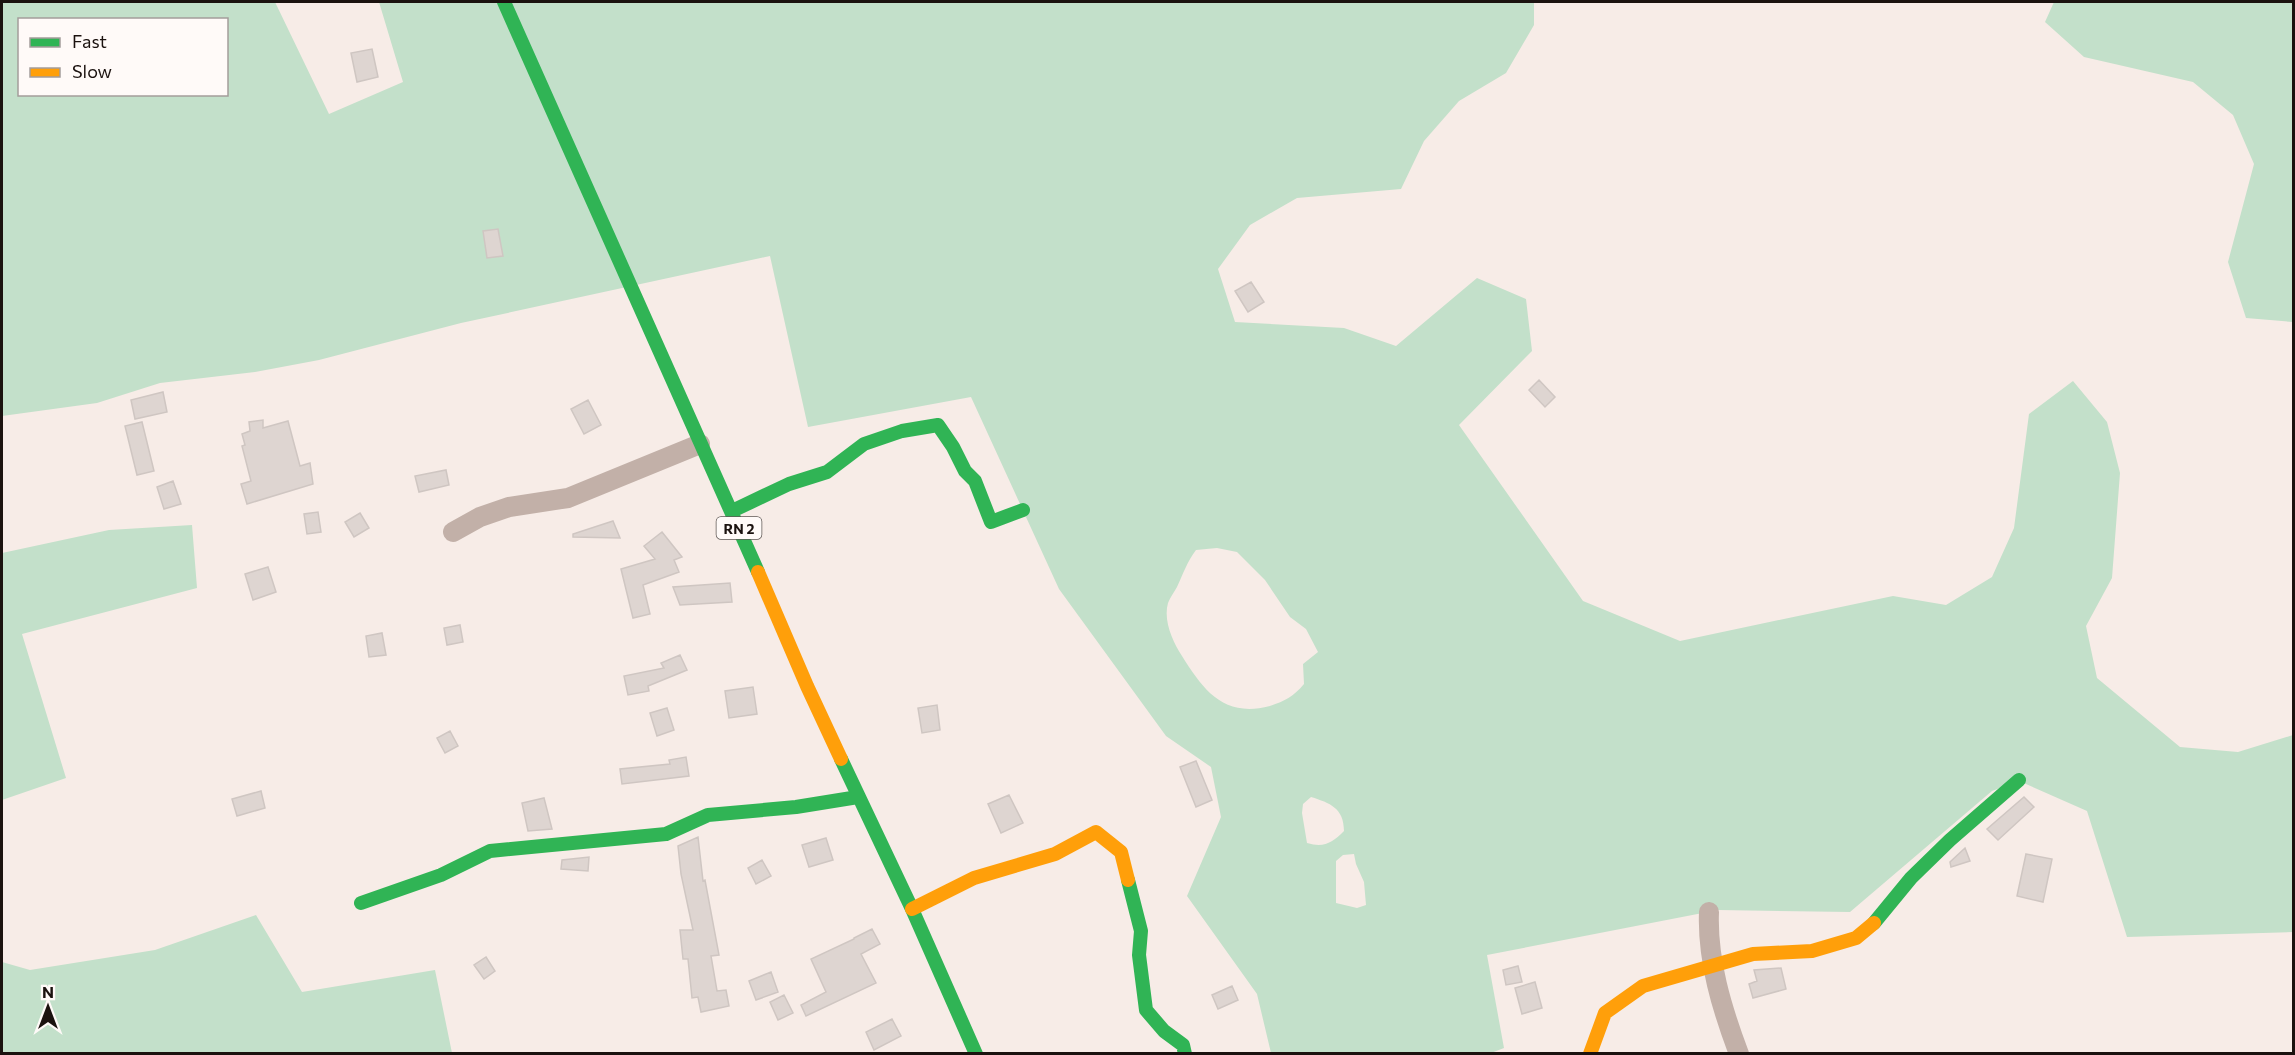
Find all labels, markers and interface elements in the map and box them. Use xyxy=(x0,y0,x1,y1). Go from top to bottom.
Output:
legend xyxy=(18,18,228,96)
text: Fast xyxy=(72,30,107,52)
text: Slow xyxy=(72,60,112,82)
road number: RN 2 xyxy=(716,517,762,539)
north arrow xyxy=(18,977,78,1037)
text: N xyxy=(42,982,54,1001)

